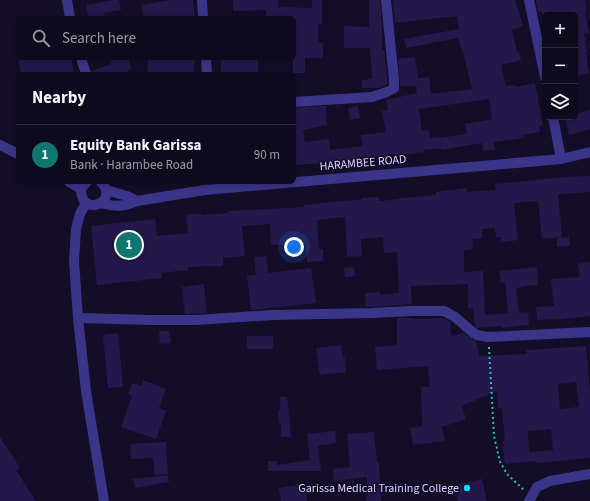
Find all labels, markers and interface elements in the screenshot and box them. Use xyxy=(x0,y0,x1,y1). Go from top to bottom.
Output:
map controls xyxy=(542,12,578,120)
button: + xyxy=(542,12,578,48)
search box xyxy=(16,16,296,60)
icon: search xyxy=(30,27,52,49)
text: Search here xyxy=(62,28,136,49)
button: − xyxy=(542,48,578,84)
button: layers xyxy=(542,84,578,120)
text: Nearby xyxy=(32,86,86,110)
text: Equity Bank Garissa xyxy=(70,135,201,156)
text: 1 xyxy=(42,146,48,164)
text: 90 m xyxy=(254,146,280,164)
street label: HARAMBEE ROAD xyxy=(319,151,407,175)
text: Bank · Harambee Road xyxy=(70,156,193,174)
pin: 1 xyxy=(116,230,142,260)
your location xyxy=(284,237,304,257)
place label: Garissa Medical Training College xyxy=(298,480,459,497)
marker: Garissa Medical Training College xyxy=(462,483,472,493)

